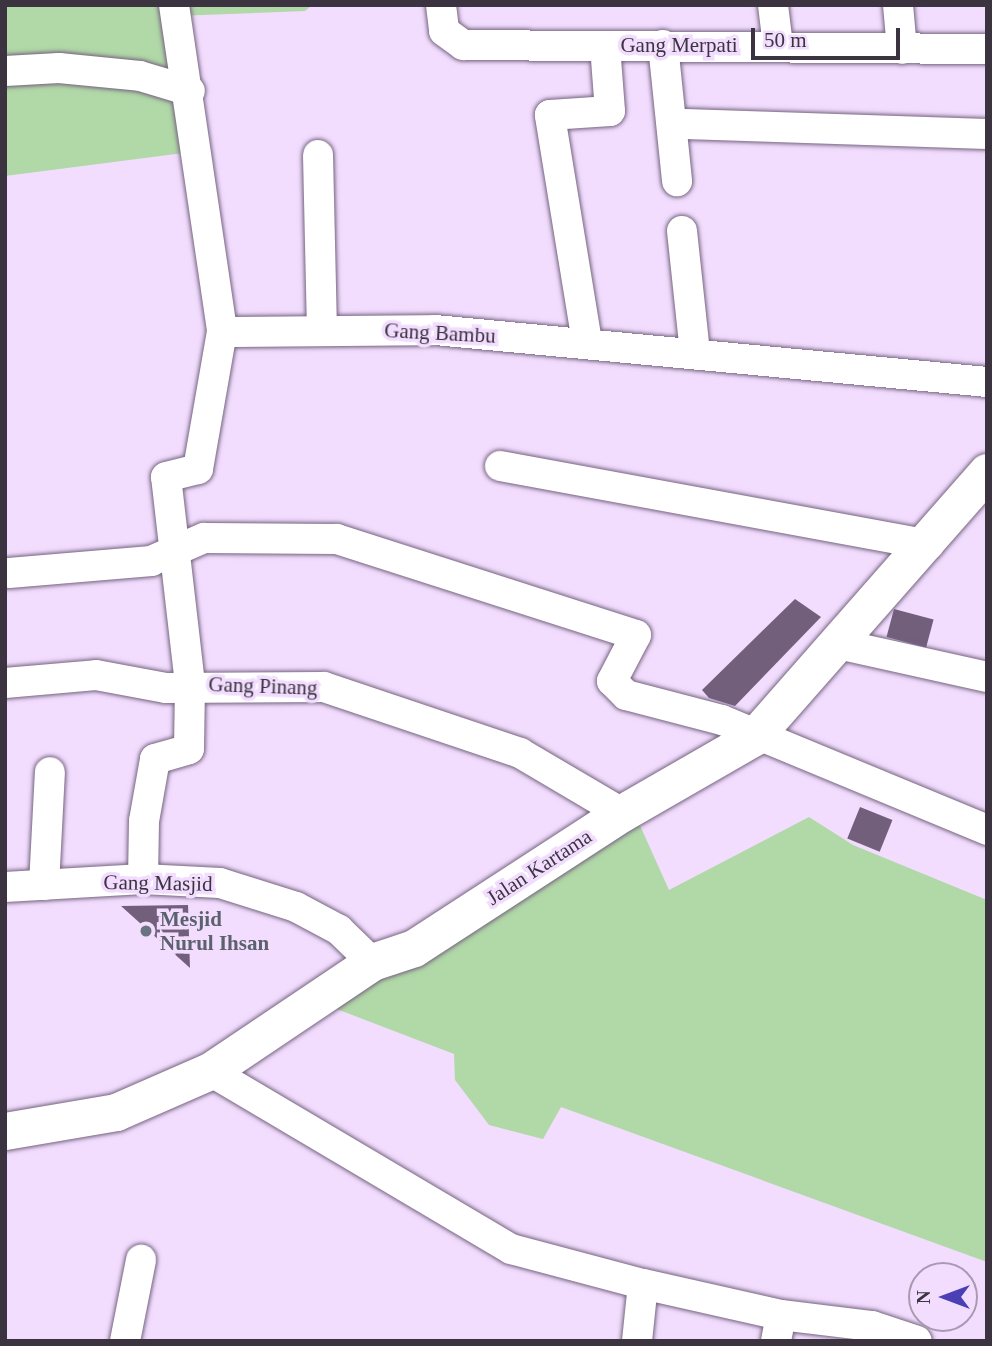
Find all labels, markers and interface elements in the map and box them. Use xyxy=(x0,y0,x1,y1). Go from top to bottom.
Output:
scale bar xyxy=(754,14,903,58)
text: 50 m xyxy=(764,28,807,52)
street label: Gang Merpati xyxy=(620,32,738,58)
street label: Gang Bambu xyxy=(384,318,496,348)
street label: Gang Pinang xyxy=(208,672,318,700)
street label: Jalan Kartama xyxy=(482,824,596,910)
street label: Gang Masjid xyxy=(103,869,213,897)
place label: Mesjid Nurul Ihsan xyxy=(160,906,269,956)
marker: Mesjid Nurul Ihsan xyxy=(138,923,154,939)
north arrow xyxy=(908,1262,978,1332)
text: N xyxy=(913,1290,934,1304)

